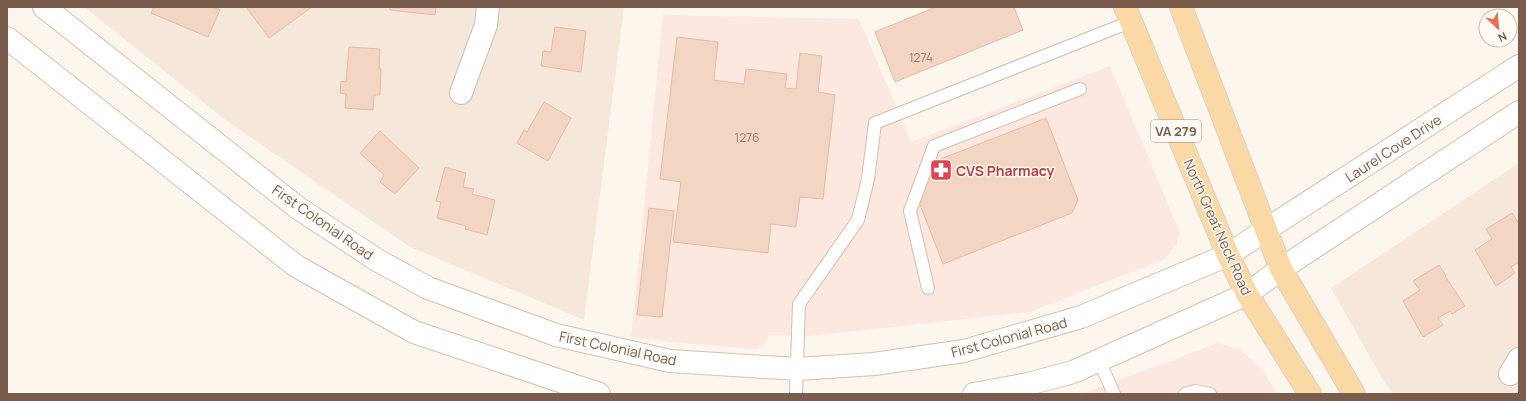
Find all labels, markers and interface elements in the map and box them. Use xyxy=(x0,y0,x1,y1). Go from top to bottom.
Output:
north arrow xyxy=(1478,8,1518,48)
text: N xyxy=(1496,29,1509,46)
house number: 1274 xyxy=(909,49,933,66)
street label: Laurel Cove Drive xyxy=(1341,110,1445,186)
road number: VA 279 xyxy=(1151,120,1201,142)
house number: 1276 xyxy=(735,129,760,146)
street label: North Great Neck Road xyxy=(1179,156,1257,298)
pharmacy icon: CVS Pharmacy xyxy=(928,157,954,183)
place label: CVS Pharmacy xyxy=(956,161,1055,180)
street label: First Colonial Road xyxy=(269,180,377,264)
street label: First Colonial Road xyxy=(949,312,1069,362)
street label: First Colonial Road xyxy=(558,326,678,370)

